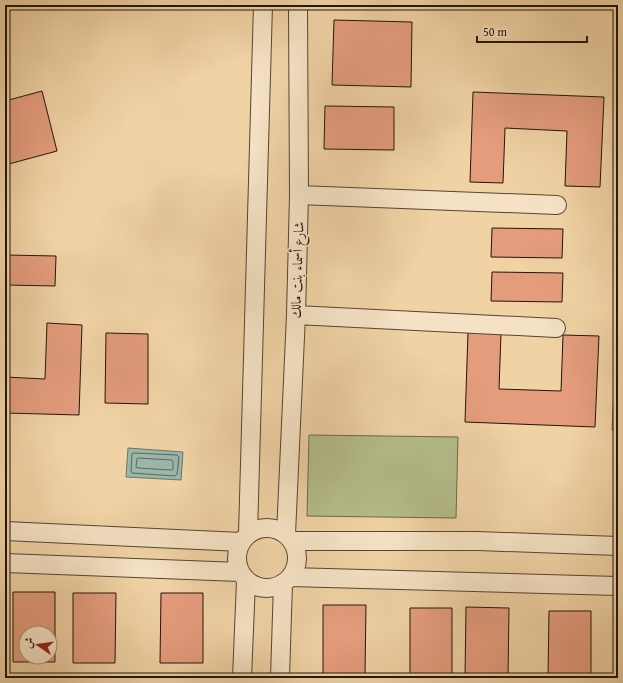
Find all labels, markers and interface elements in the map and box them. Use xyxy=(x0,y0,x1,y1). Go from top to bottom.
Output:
scale bar xyxy=(477,18,587,44)
text: 50 m xyxy=(483,23,507,40)
street label: شارع أسماء بنت مالك xyxy=(285,221,311,319)
north arrow xyxy=(18,625,58,665)
text: ش xyxy=(19,636,37,650)

